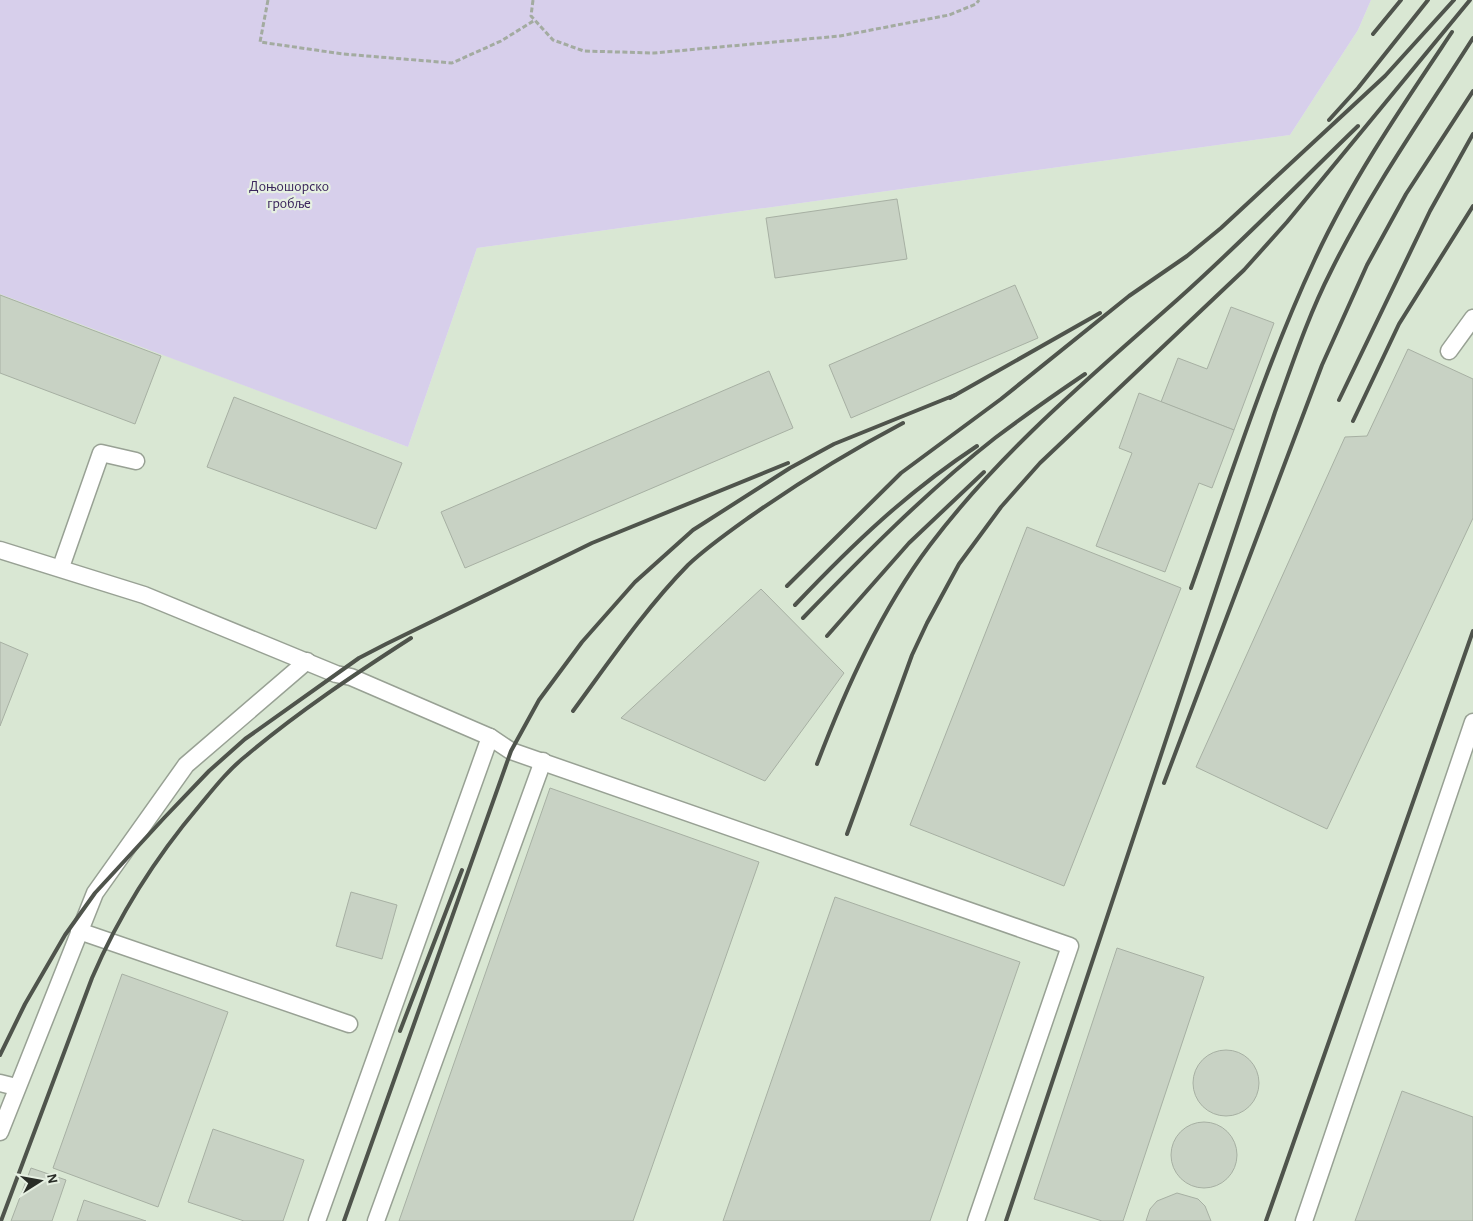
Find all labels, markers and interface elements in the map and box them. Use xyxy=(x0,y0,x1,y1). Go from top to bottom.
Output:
park label: Доњошорско гробље xyxy=(249,179,329,211)
north arrow xyxy=(15,1156,65,1206)
text: N xyxy=(44,1173,60,1185)

